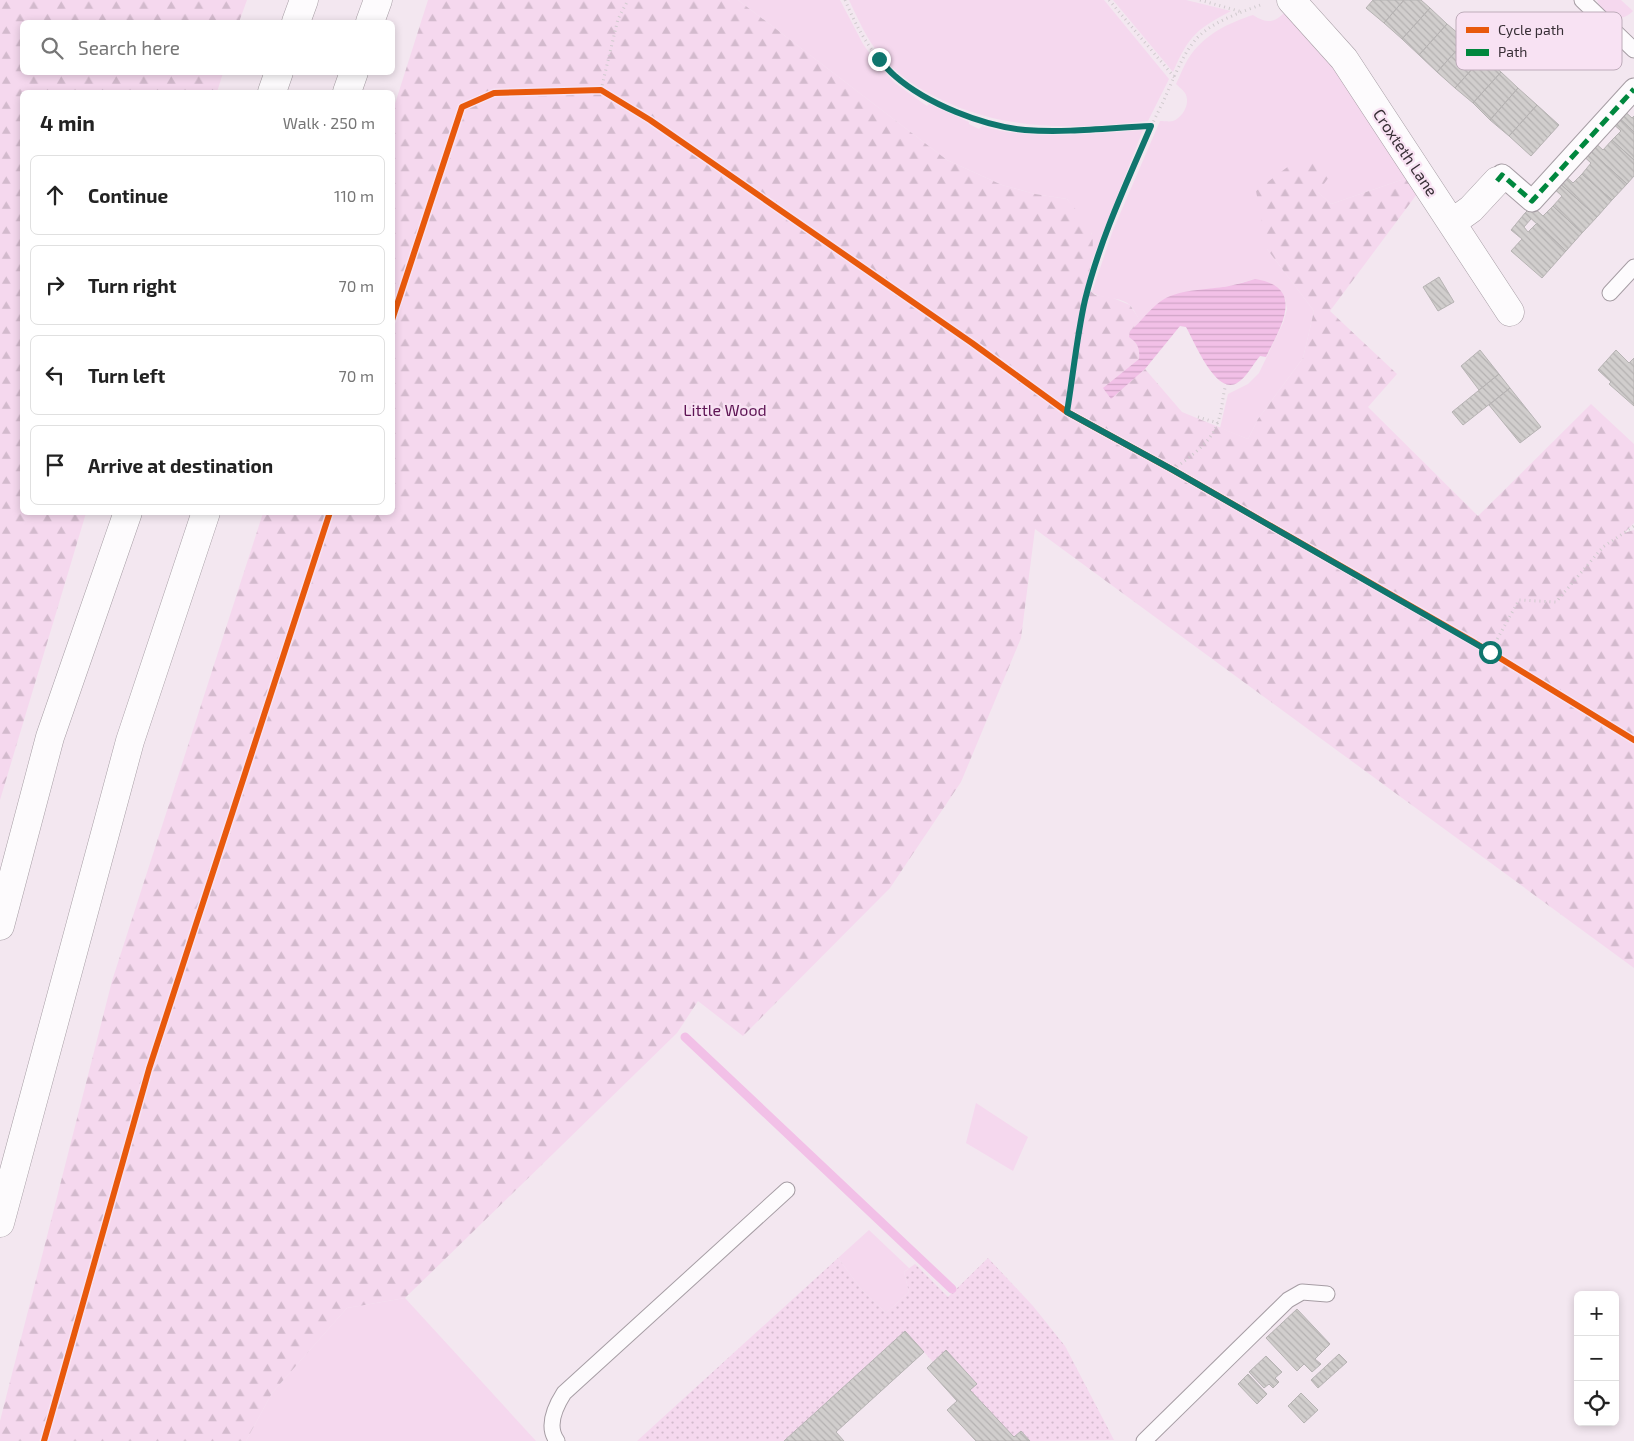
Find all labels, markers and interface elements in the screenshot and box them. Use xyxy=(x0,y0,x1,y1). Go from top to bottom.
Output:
legend xyxy=(1456,12,1622,70)
search box xyxy=(20,20,395,75)
text: Cycle path xyxy=(1498,21,1564,38)
icon: search xyxy=(38,34,66,62)
text: Search here xyxy=(78,36,180,59)
text: Path xyxy=(1498,43,1527,60)
route end xyxy=(868,48,891,71)
street label: Croxteth Lane xyxy=(1370,105,1442,199)
text: 4 min xyxy=(40,110,95,135)
text: Walk · 250 m xyxy=(283,113,375,132)
icon: ahead xyxy=(41,181,69,209)
text: Continue xyxy=(88,184,168,207)
text: 110 m xyxy=(334,186,374,205)
icon: right xyxy=(41,271,69,299)
text: Turn right xyxy=(88,274,176,297)
text: 70 m xyxy=(339,276,374,295)
icon: left xyxy=(41,361,69,389)
text: Turn left xyxy=(88,364,165,387)
text: 70 m xyxy=(339,366,374,385)
park label: Little Wood xyxy=(683,400,767,419)
icon: arrive xyxy=(41,451,69,479)
text: Arrive at destination xyxy=(88,454,273,477)
route start xyxy=(1479,641,1502,664)
map controls xyxy=(1574,1291,1619,1426)
button: + xyxy=(1574,1291,1619,1336)
button: − xyxy=(1574,1336,1619,1381)
button: locate xyxy=(1574,1381,1619,1426)

